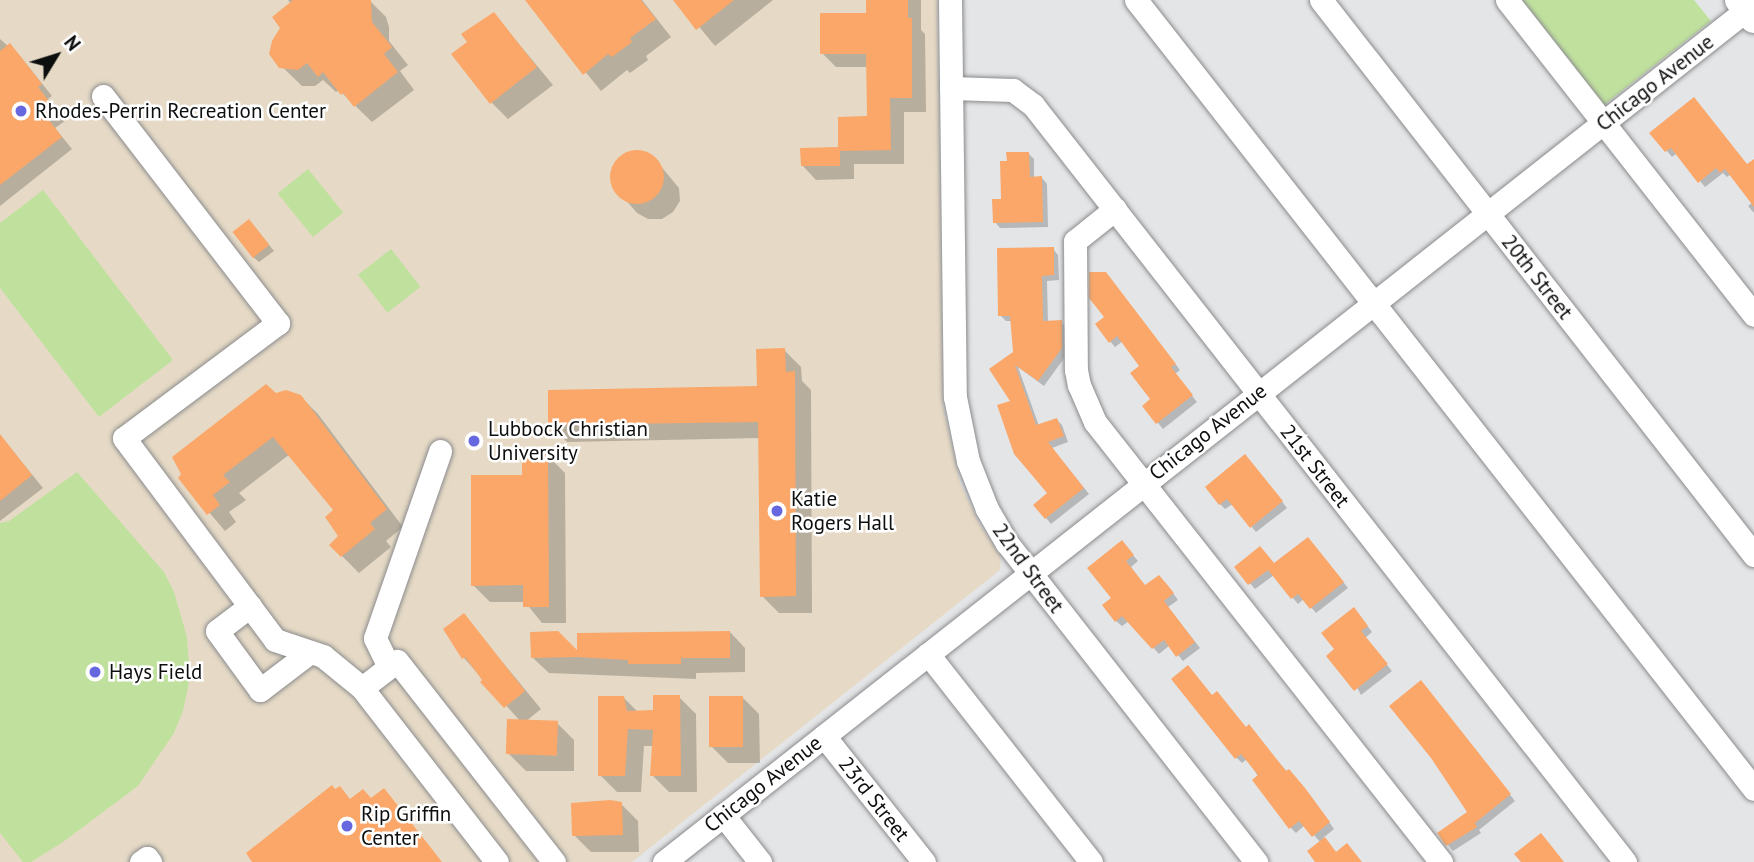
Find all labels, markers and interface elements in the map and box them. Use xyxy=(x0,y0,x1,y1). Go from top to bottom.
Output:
north arrow xyxy=(21,21,91,91)
street label: Chicago Avenue xyxy=(1591,29,1719,137)
text: N xyxy=(59,31,86,55)
place label: Rhodes-Perrin Recreation Center xyxy=(35,98,326,124)
marker: Rhodes-Perrin Recreation Center xyxy=(13,103,29,119)
street label: 20th Street xyxy=(1496,230,1578,324)
street label: Chicago Avenue xyxy=(1144,378,1272,486)
place label: Lubbock Christian University xyxy=(488,416,649,466)
street label: 21st Street xyxy=(1275,420,1355,512)
marker: Lubbock Christian University xyxy=(466,433,482,449)
place label: Katie Rogers Hall xyxy=(791,486,894,536)
marker: Katie Rogers Hall xyxy=(769,503,785,519)
street label: 22nd Street xyxy=(987,518,1069,618)
place label: Hays Field xyxy=(109,659,202,685)
marker: Hays Field xyxy=(87,664,103,680)
street label: Chicago Avenue xyxy=(699,730,827,838)
street label: 23rd Street xyxy=(833,752,915,846)
place label: Rip Griffin Center xyxy=(361,801,451,851)
marker: Rip Griffin Center xyxy=(339,818,355,834)

